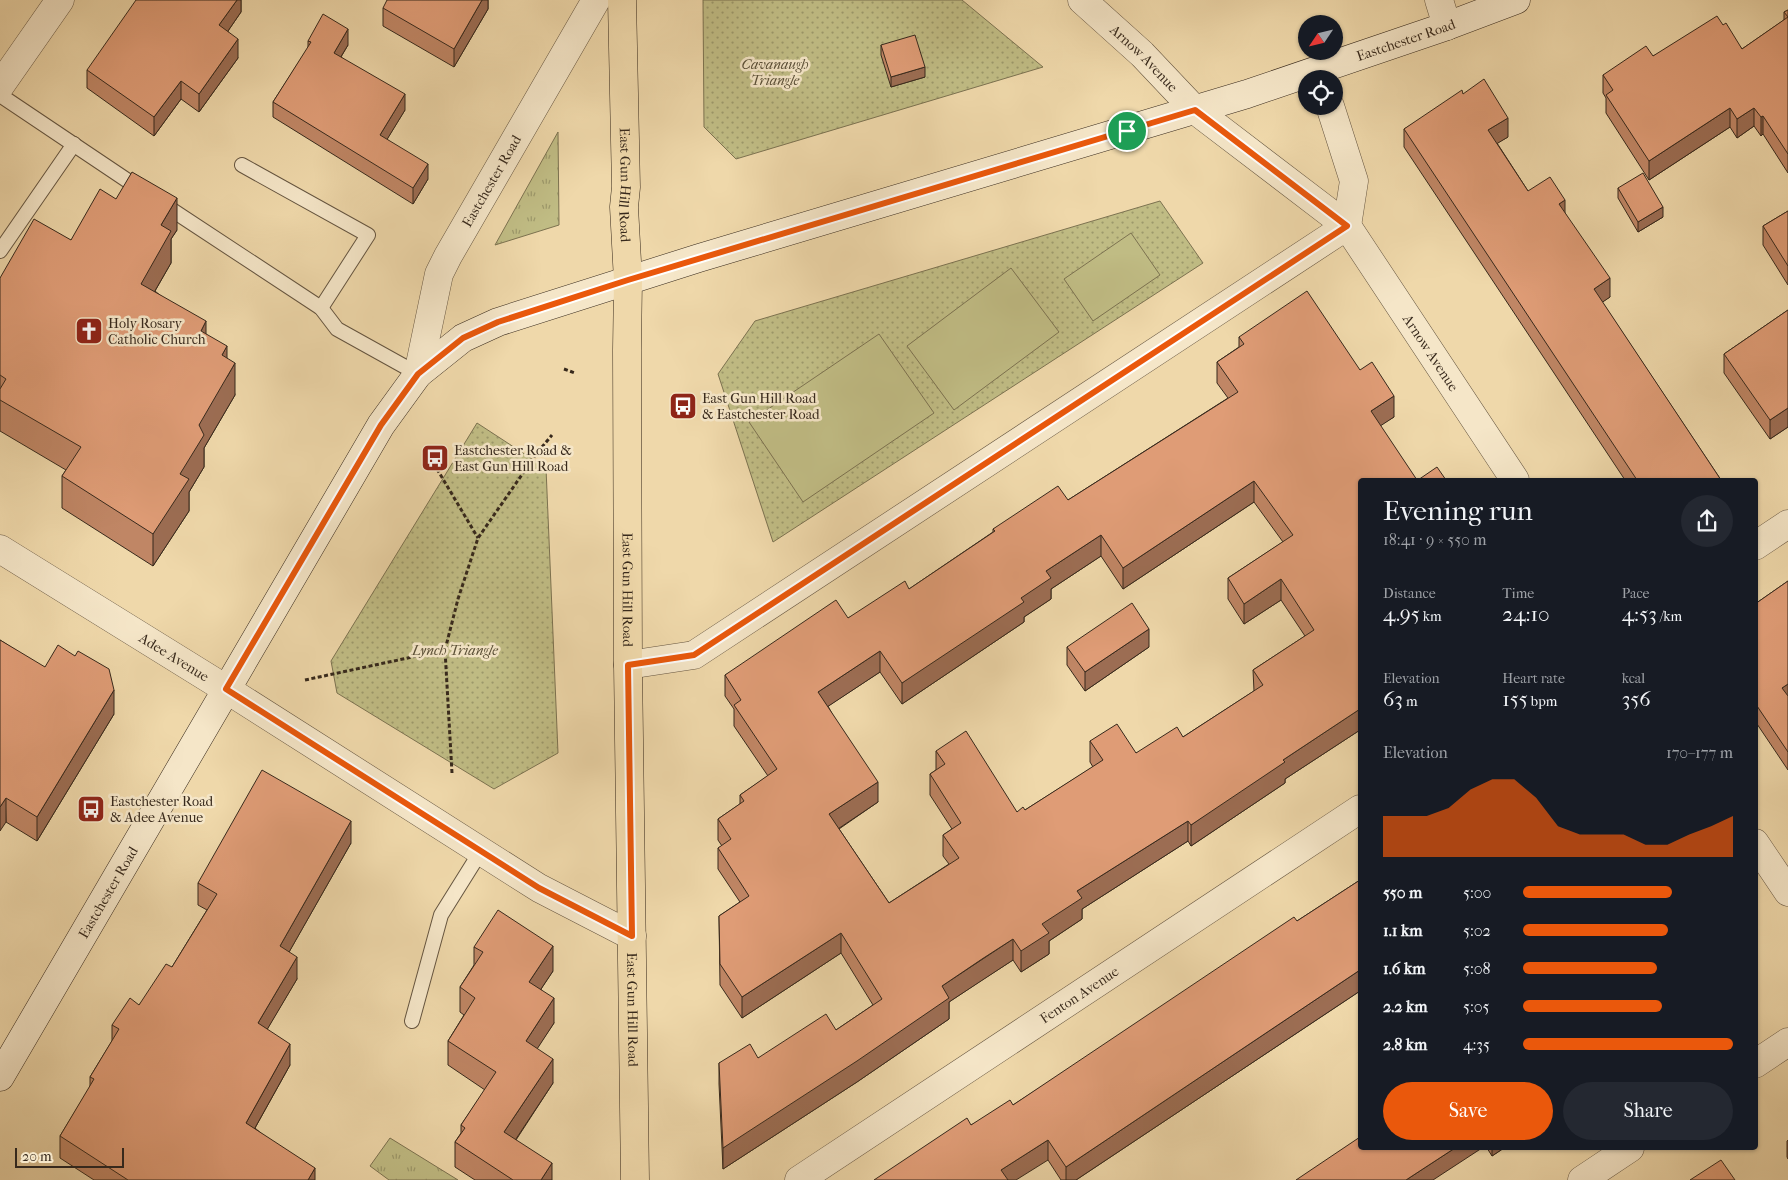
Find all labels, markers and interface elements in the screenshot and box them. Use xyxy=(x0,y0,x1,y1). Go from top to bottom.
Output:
north arrow xyxy=(1298,15,1342,60)
map controls xyxy=(1298,15,1343,115)
street label: Eastchester Road xyxy=(1354,15,1458,65)
street label: Arnow Avenue xyxy=(1106,20,1182,95)
park label: Cavanaugh Triangle xyxy=(741,56,809,89)
button: locate xyxy=(1298,70,1343,115)
pin xyxy=(1106,110,1148,152)
icon: arrive xyxy=(1113,117,1141,145)
street label: East Gun Hill Road xyxy=(615,128,635,243)
street label: Eastchester Road xyxy=(458,132,525,230)
street label: Arnow Avenue xyxy=(1399,310,1462,394)
place label: Holy Rosary Catholic Church xyxy=(108,315,206,348)
church icon: Holy Rosary Catholic Church xyxy=(74,316,104,346)
place label: East Gun Hill Road & Eastchester Road xyxy=(702,390,820,423)
bus stop icon: East Gun Hill Road & Eastchester Road xyxy=(668,391,698,421)
place label: Eastchester Road & East Gun Hill Road xyxy=(454,442,572,475)
bus stop icon: Eastchester Road & East Gun Hill Road xyxy=(420,443,450,473)
text: Evening run xyxy=(1383,494,1533,527)
button: share xyxy=(1681,495,1733,547)
text: 18:41 · 9 × 550 m xyxy=(1383,530,1487,549)
street label: East Gun Hill Road xyxy=(619,532,636,647)
text: Distance xyxy=(1383,585,1436,602)
text: Time xyxy=(1502,585,1534,602)
text: Pace xyxy=(1622,585,1650,602)
text: 4.95 xyxy=(1383,602,1420,626)
text: 24:10 xyxy=(1502,602,1550,626)
text: 4:53 xyxy=(1622,602,1657,626)
text: km xyxy=(1420,608,1442,625)
text: /km xyxy=(1657,608,1682,625)
street label: Adee Avenue xyxy=(135,628,212,685)
park label: Lynch Triangle xyxy=(411,642,498,659)
text: Elevation xyxy=(1383,670,1440,687)
text: Heart rate xyxy=(1502,670,1565,687)
text: kcal xyxy=(1622,670,1645,687)
text: 63 xyxy=(1383,687,1403,711)
text: 155 xyxy=(1502,687,1528,711)
text: 356 xyxy=(1622,687,1651,711)
text: m xyxy=(1403,693,1418,710)
text: bpm xyxy=(1528,693,1557,710)
text: Elevation xyxy=(1383,743,1448,762)
text: 170–177 m xyxy=(1666,743,1733,762)
place label: Eastchester Road & Adee Avenue xyxy=(110,793,214,826)
bus stop icon: Eastchester Road & Adee Avenue xyxy=(76,794,106,824)
street label: Eastchester Road xyxy=(75,843,142,941)
text: 550 m xyxy=(1383,883,1422,902)
text: 5:00 xyxy=(1463,883,1491,902)
text: 1.1 km xyxy=(1383,921,1422,940)
text: 5:02 xyxy=(1463,921,1491,940)
street label: East Gun Hill Road xyxy=(623,952,642,1067)
text: 1.6 km xyxy=(1383,959,1425,978)
text: 5:08 xyxy=(1463,959,1491,978)
street label: Fenton Avenue xyxy=(1037,962,1122,1027)
text: 2.2 km xyxy=(1383,997,1428,1016)
text: 5:05 xyxy=(1463,997,1490,1016)
text: 2.8 km xyxy=(1383,1035,1427,1054)
text: 4:35 xyxy=(1463,1035,1490,1054)
button: Save xyxy=(1383,1082,1553,1140)
button: Share xyxy=(1563,1082,1733,1140)
scale bar xyxy=(15,1145,124,1168)
text: 20 m xyxy=(22,1148,52,1165)

